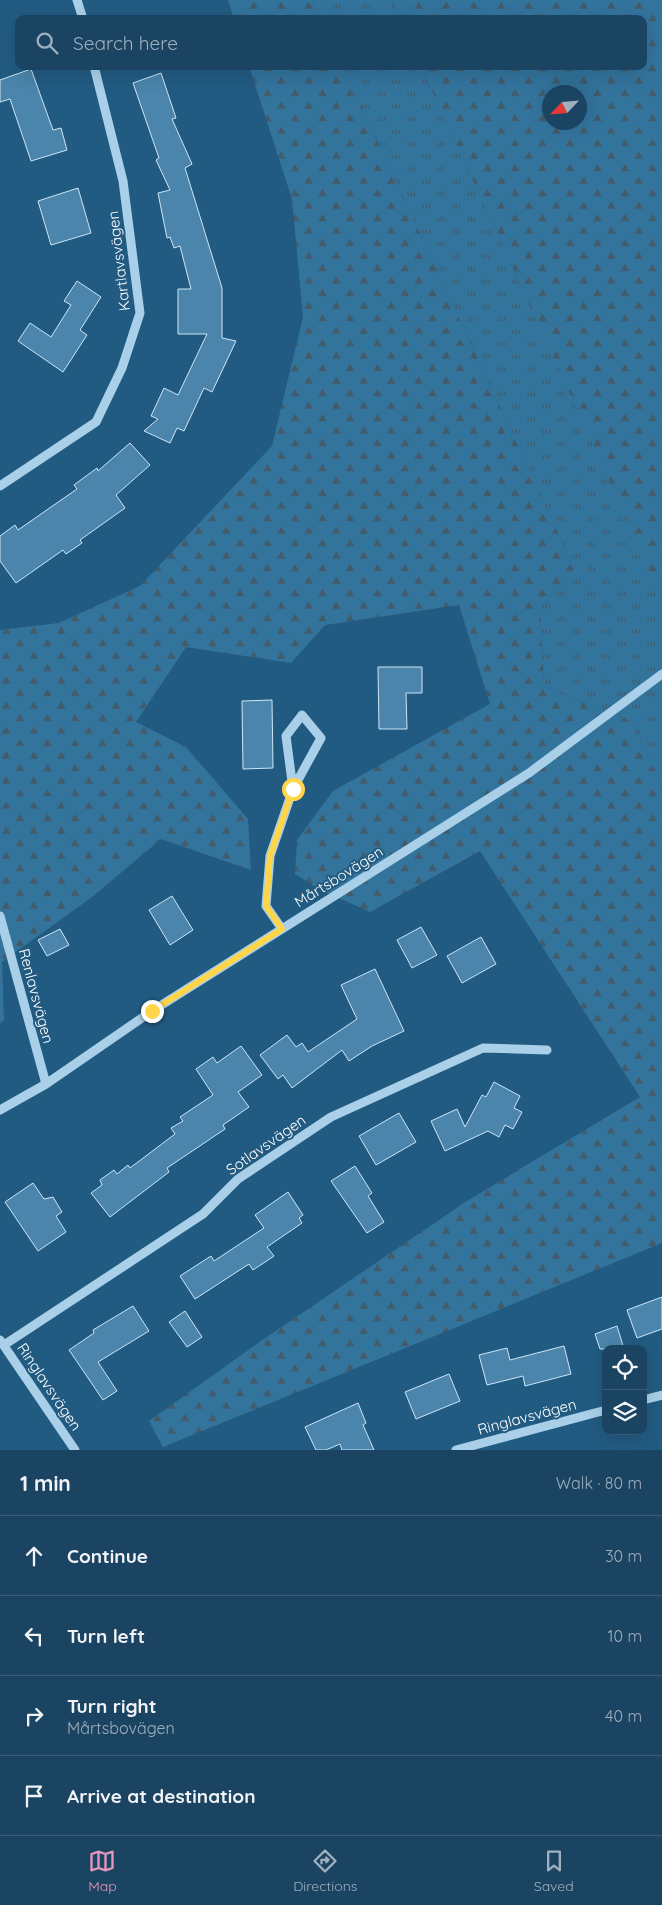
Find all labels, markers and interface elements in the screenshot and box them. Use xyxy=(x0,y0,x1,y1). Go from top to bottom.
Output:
search box xyxy=(15,15,647,70)
icon: search xyxy=(33,29,61,57)
text: Search here xyxy=(73,31,178,55)
north arrow xyxy=(542,85,587,130)
street label: Kartlavsvägen xyxy=(103,210,134,312)
route start xyxy=(282,778,305,801)
street label: Mårtsbovägen xyxy=(291,842,387,911)
street label: Renlavsvägen xyxy=(15,946,58,1045)
route end xyxy=(141,1000,164,1023)
street label: Sotlavsvägen xyxy=(222,1110,309,1179)
street label: Ringlavsvägen xyxy=(13,1339,86,1434)
map controls xyxy=(602,1345,647,1435)
button: locate xyxy=(602,1345,647,1390)
button: layers xyxy=(602,1390,647,1435)
street label: Ringlavsvägen xyxy=(475,1394,578,1439)
text: 1 min xyxy=(20,1470,71,1496)
text: Walk · 80 m xyxy=(556,1473,642,1493)
icon: ahead xyxy=(20,1542,48,1570)
text: Continue xyxy=(67,1544,148,1568)
text: 30 m xyxy=(605,1546,642,1566)
icon: left xyxy=(20,1622,48,1650)
text: Turn left xyxy=(67,1624,145,1648)
text: 10 m xyxy=(608,1626,642,1646)
text: Turn right xyxy=(67,1694,156,1718)
icon: right xyxy=(20,1702,48,1730)
text: 40 m xyxy=(605,1706,642,1726)
text: Mårtsbovägen xyxy=(67,1718,175,1738)
icon: arrive xyxy=(20,1782,48,1810)
text: Arrive at destination xyxy=(67,1784,256,1808)
tab: Map xyxy=(88,1847,117,1895)
tab: Directions xyxy=(293,1847,357,1895)
tab: Saved xyxy=(534,1847,574,1895)

